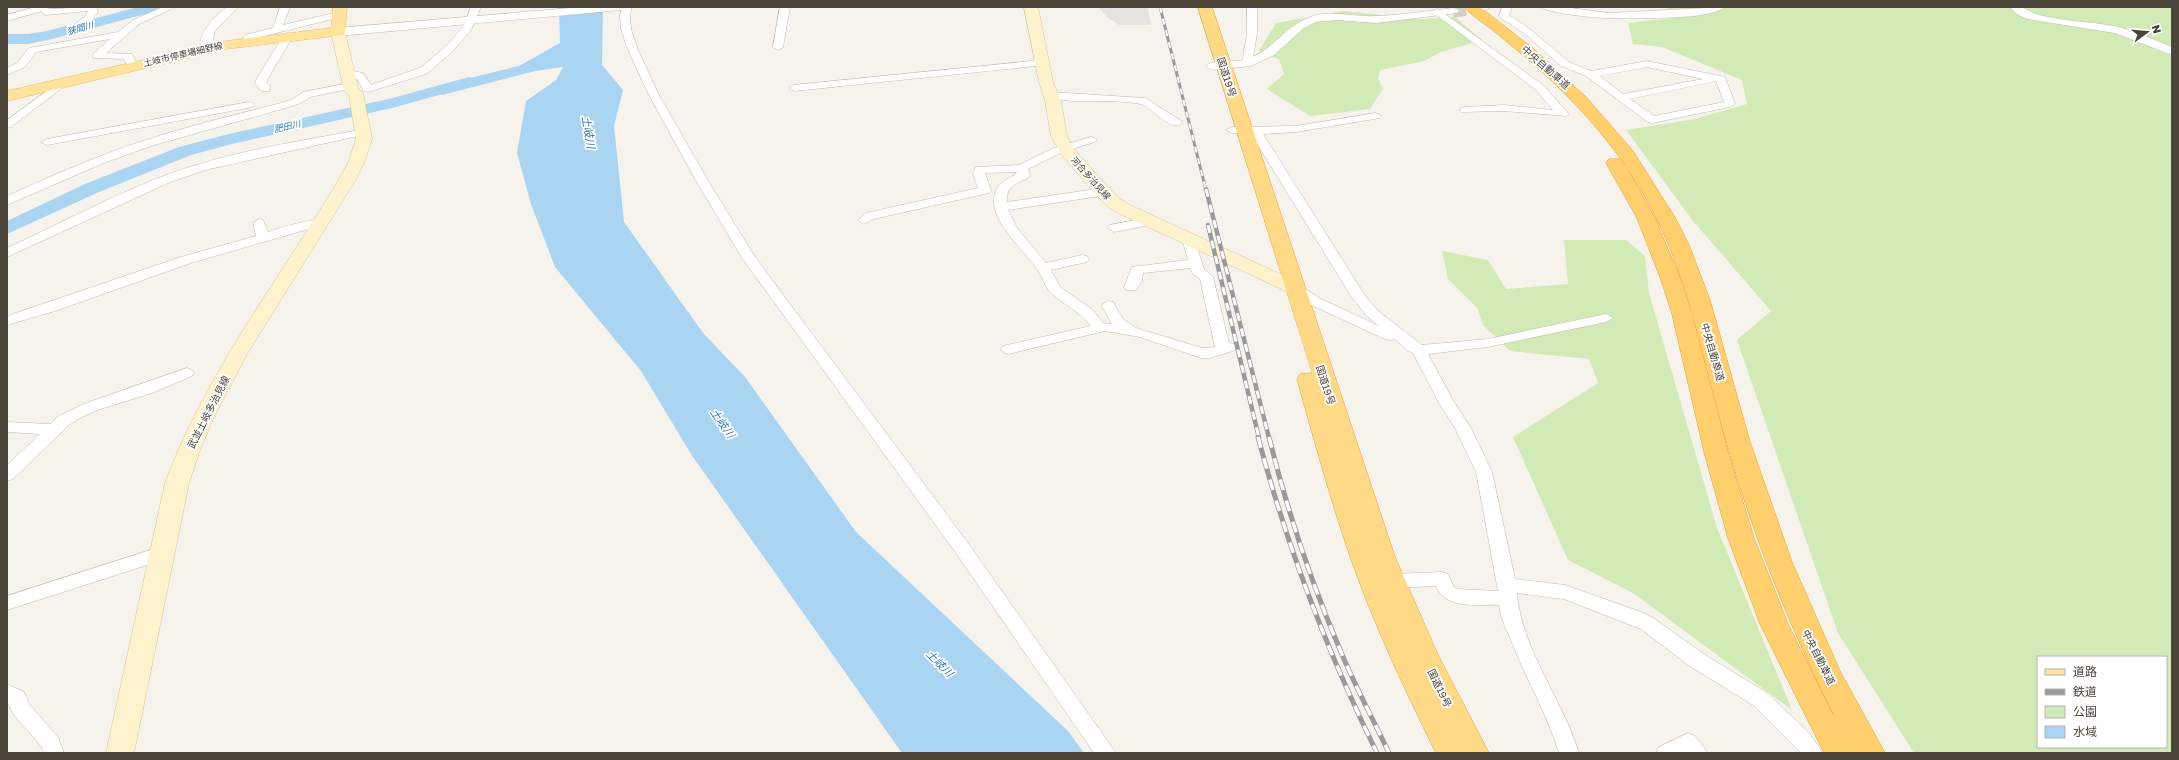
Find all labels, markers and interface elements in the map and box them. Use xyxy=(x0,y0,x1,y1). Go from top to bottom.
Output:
north arrow xyxy=(2127,12,2167,52)
water label: 狭間川 xyxy=(65,19,95,37)
text: N xyxy=(2150,23,2164,35)
street label: 土岐市停車場細野線 xyxy=(142,39,225,68)
street label: 中央自動車道 xyxy=(1519,43,1573,91)
street label: 国道19号 xyxy=(1215,56,1239,98)
water label: 土岐川 xyxy=(580,115,598,150)
water label: 肥田川 xyxy=(273,117,302,134)
street label: 河合多治見線 xyxy=(1069,154,1114,202)
street label: 中央自動車道 xyxy=(1699,322,1727,382)
street label: 国道19号 xyxy=(1314,364,1338,406)
street label: 武並土岐多治見線 xyxy=(184,374,232,450)
water label: 土岐川 xyxy=(708,406,738,441)
street label: 中央自動車道 xyxy=(1800,628,1838,686)
water label: 土岐川 xyxy=(924,647,957,680)
legend xyxy=(2037,656,2167,748)
text: 道路 xyxy=(2073,664,2097,679)
street label: 国道19号 xyxy=(1426,667,1454,709)
text: 鉄道 xyxy=(2073,684,2097,699)
text: 公園 xyxy=(2073,704,2097,719)
text: 水域 xyxy=(2073,724,2097,739)

